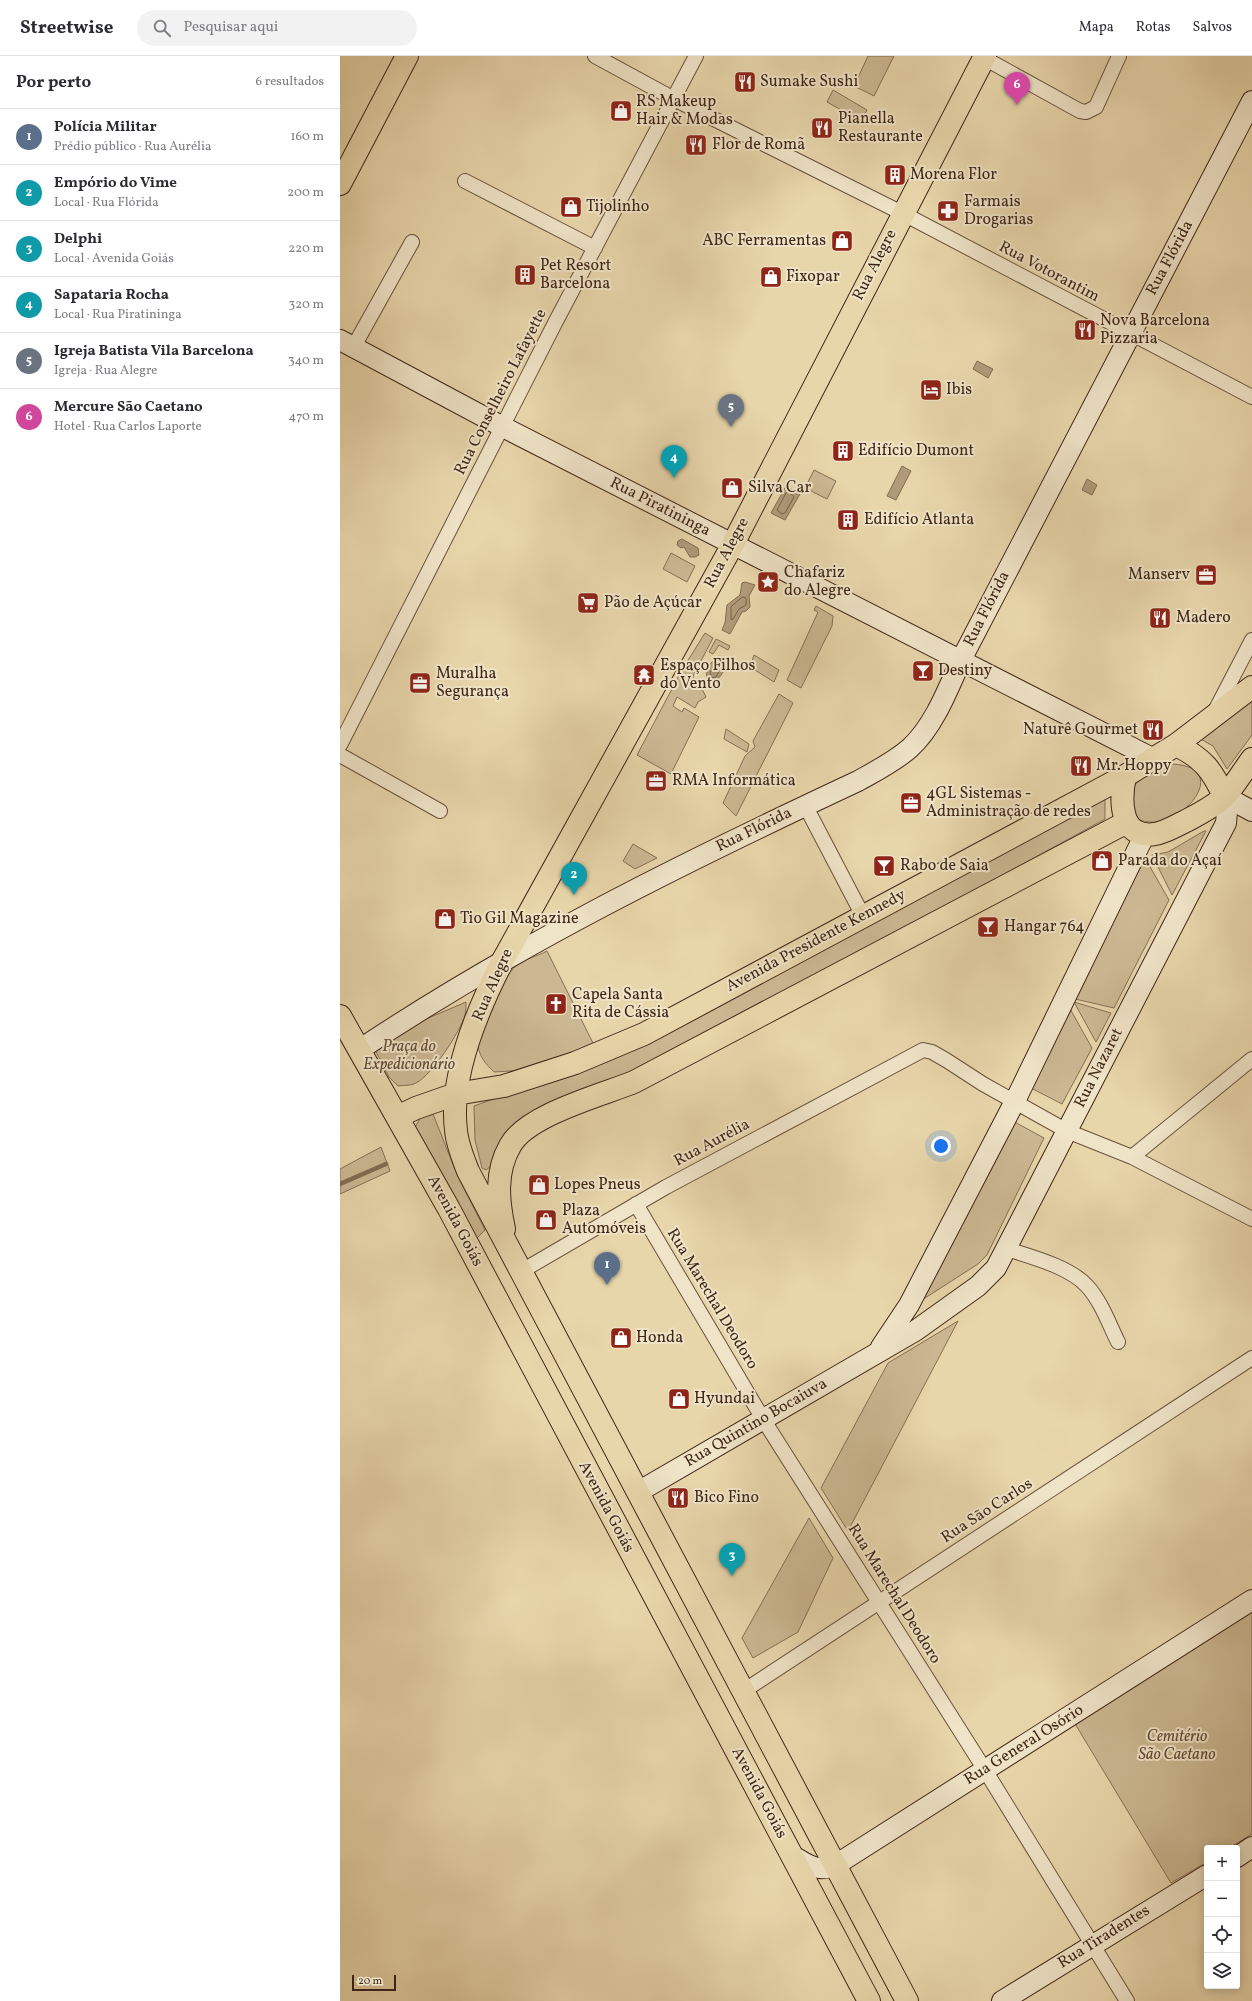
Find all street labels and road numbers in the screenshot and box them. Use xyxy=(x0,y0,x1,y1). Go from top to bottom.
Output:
street label: Rua Flórida xyxy=(1141,217,1199,299)
street label: Rua Alegre xyxy=(848,226,902,304)
street label: Rua Votorantim xyxy=(995,236,1103,308)
street label: Rua Conselheiro Lafayette xyxy=(450,305,552,479)
street label: Rua Piratininga xyxy=(606,472,714,542)
street label: Rua Alegre xyxy=(699,514,755,592)
street label: Rua Flórida xyxy=(959,567,1015,650)
street label: Rua Flórida xyxy=(712,802,796,858)
street label: Avenida Presidente Kennedy xyxy=(722,884,910,998)
street label: Rua Alegre xyxy=(467,945,519,1025)
street label: Rua Nazaret xyxy=(1069,1024,1129,1112)
street label: Rua Aurélia xyxy=(670,1114,754,1172)
street label: Avenida Goiás xyxy=(422,1171,488,1271)
street label: Rua Marechal Deodoro xyxy=(661,1224,763,1374)
street label: Rua Quintino Bocaiuva xyxy=(681,1373,831,1473)
street label: Avenida Goiás xyxy=(573,1457,639,1557)
street label: Rua São Carlos xyxy=(937,1473,1037,1549)
street label: Rua Marechal Deodoro xyxy=(842,1520,946,1668)
street label: Rua General Osório xyxy=(960,1699,1088,1791)
street label: Avenida Goiás xyxy=(726,1743,792,1843)
street label: Rua Tiradentes xyxy=(1054,1900,1154,1974)

